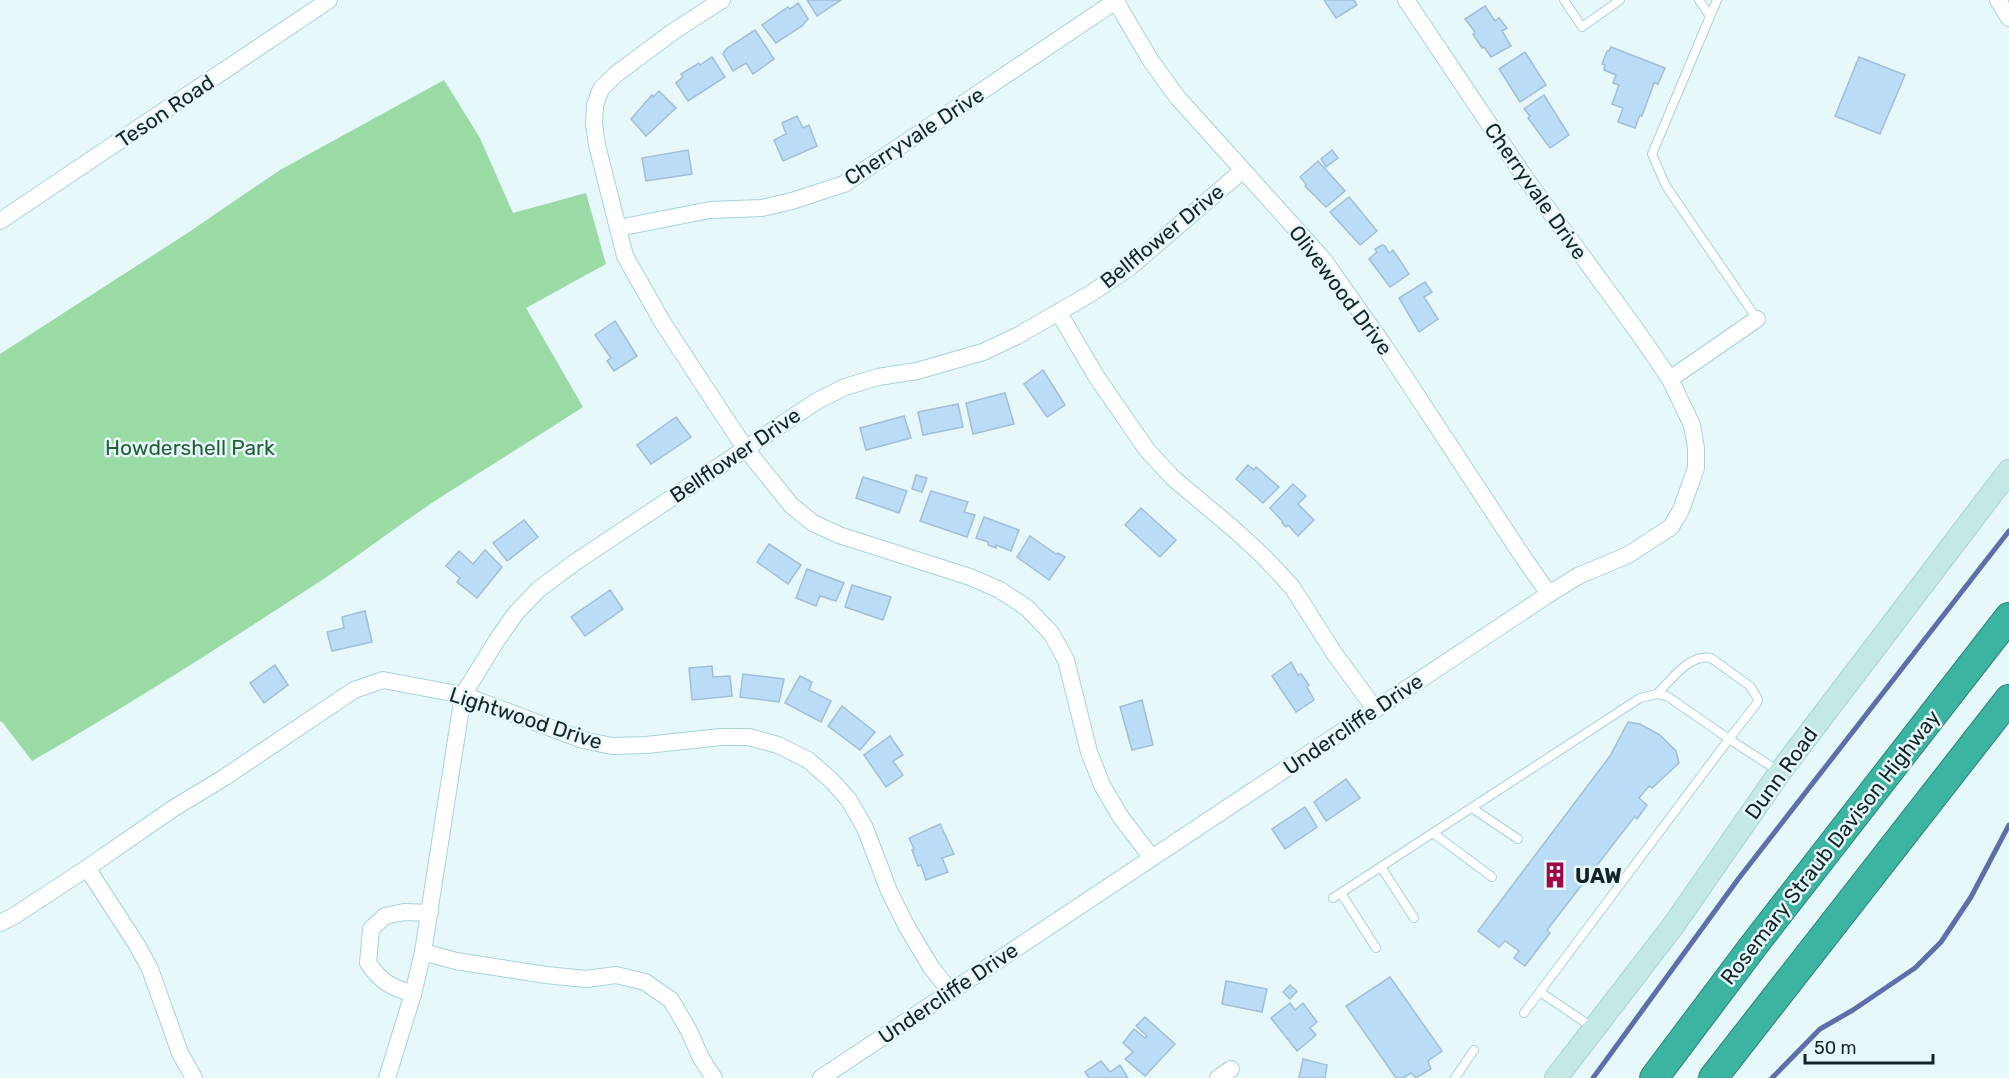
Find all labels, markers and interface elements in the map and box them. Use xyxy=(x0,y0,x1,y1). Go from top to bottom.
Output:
street label: Teson Road xyxy=(111,69,219,153)
street label: Cherryvale Drive xyxy=(839,82,989,190)
street label: Cherryvale Drive xyxy=(1479,118,1593,264)
street label: Bellflower Drive xyxy=(1095,179,1229,293)
street label: Olivewood Drive xyxy=(1284,220,1398,360)
street label: Bellflower Drive xyxy=(665,402,805,508)
park label: Howdershell Park xyxy=(105,435,275,460)
street label: Undercliffe Drive xyxy=(1278,668,1428,780)
street label: Lightwood Drive xyxy=(446,682,606,754)
street label: Rosemary Straub Davison Highway xyxy=(1715,704,1945,989)
street label: Dunn Road xyxy=(1739,722,1823,824)
building icon: UAW xyxy=(1540,860,1570,890)
place label: UAW xyxy=(1575,863,1622,888)
street label: Undercliffe Drive xyxy=(873,937,1023,1049)
scale bar xyxy=(1805,1027,1932,1065)
text: 50 m xyxy=(1814,1037,1857,1059)

